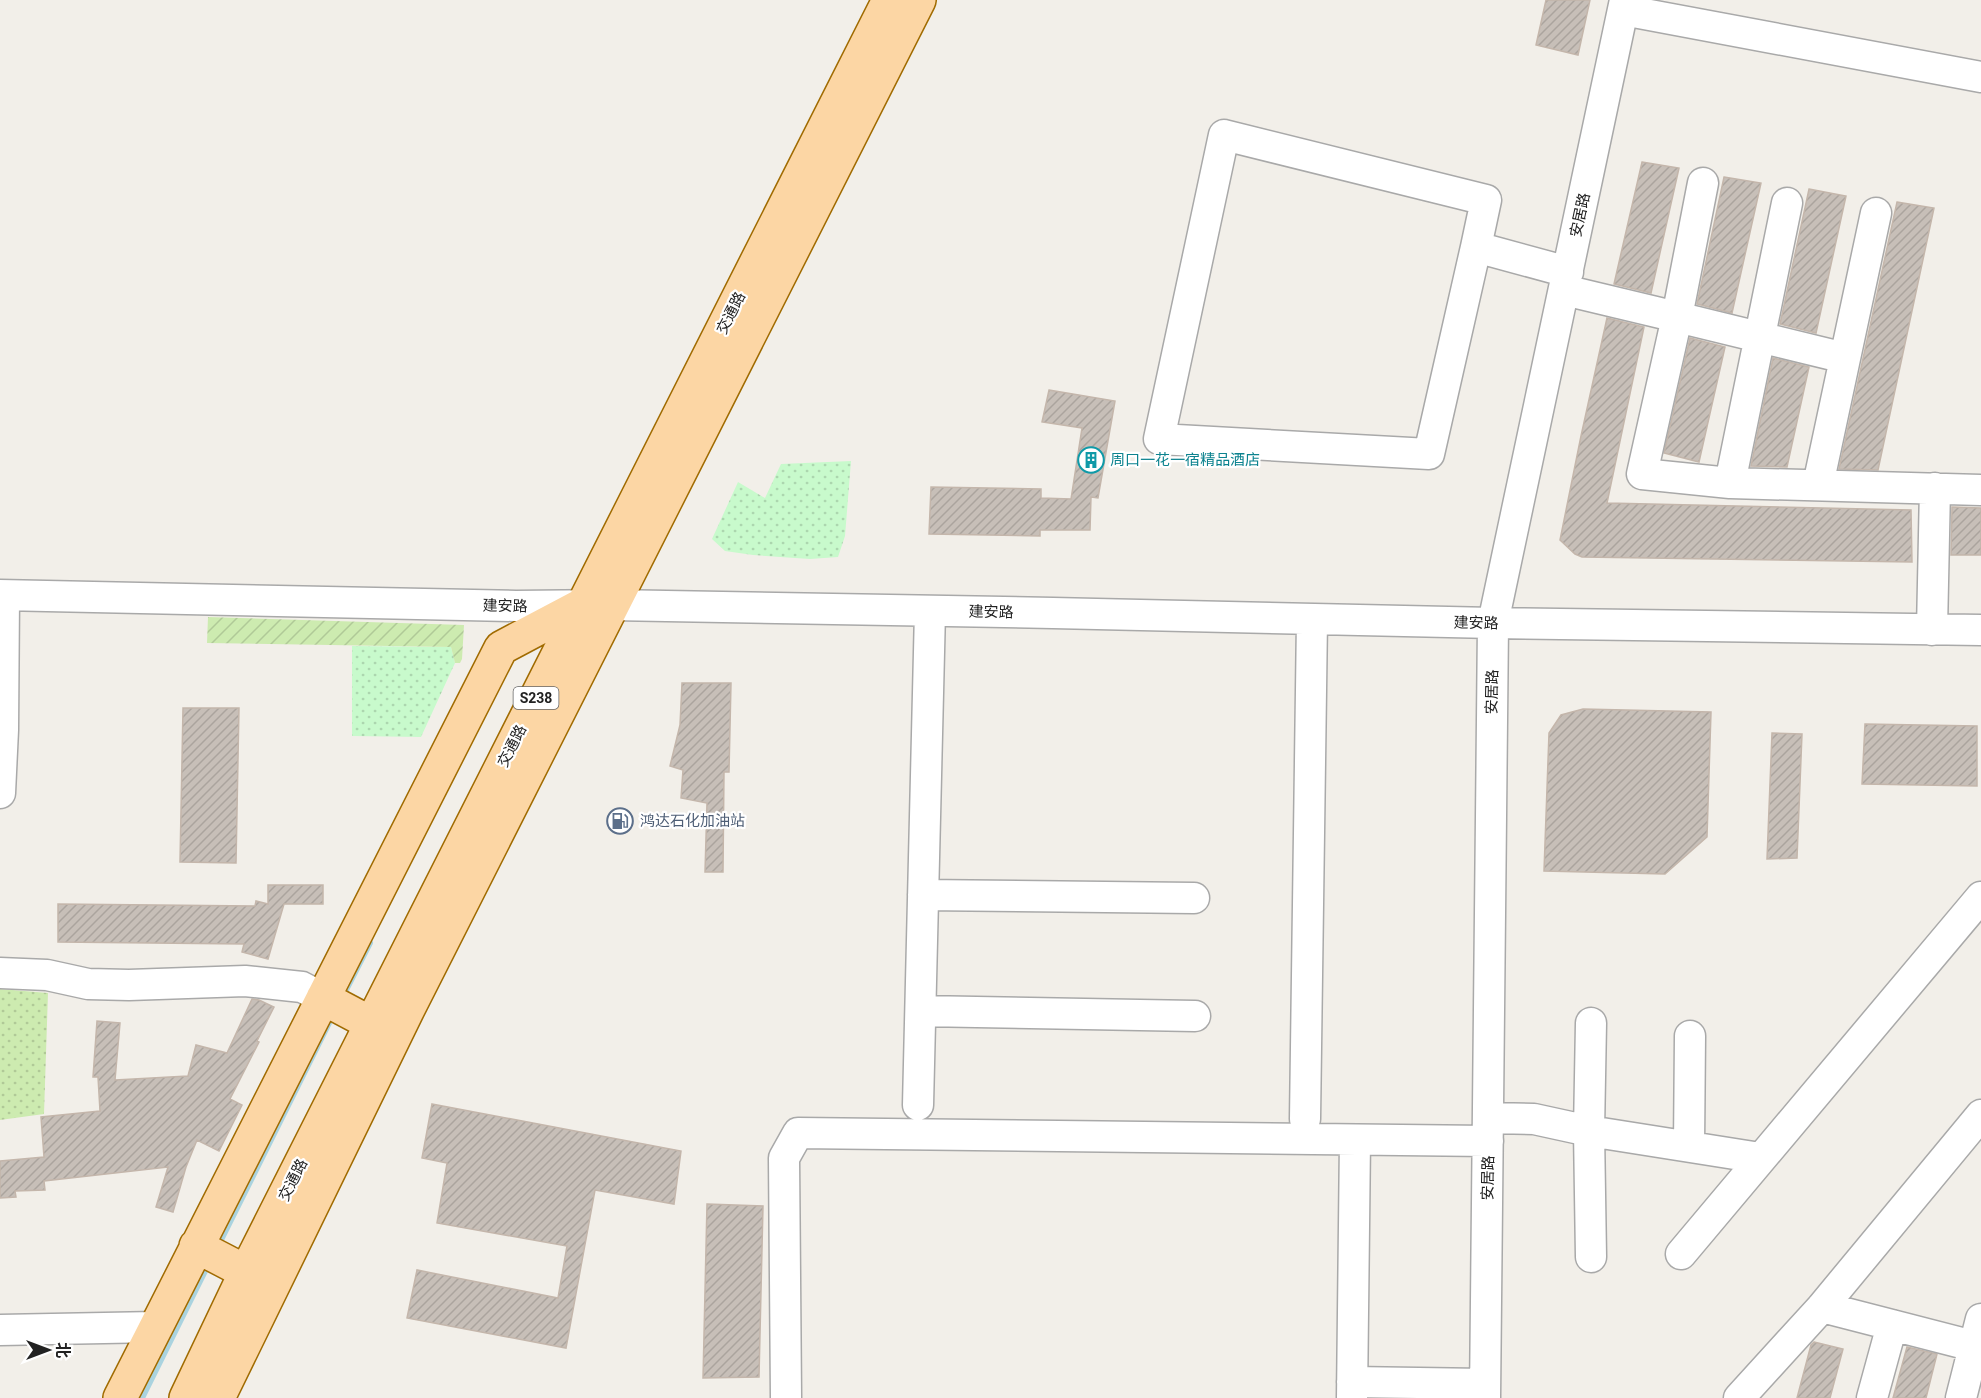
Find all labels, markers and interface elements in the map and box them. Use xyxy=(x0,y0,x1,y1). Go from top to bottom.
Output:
street label: 安居路 xyxy=(1567,191,1593,239)
street label: 交通路 xyxy=(713,289,749,337)
building icon: 周口一花一宿精品酒店 xyxy=(1076,445,1106,475)
place label: 周口一花一宿精品酒店 xyxy=(1110,451,1260,469)
street label: 建安路 xyxy=(482,597,528,615)
street label: 建安路 xyxy=(968,603,1014,621)
street label: 建安路 xyxy=(1453,614,1499,632)
street label: 安居路 xyxy=(1483,669,1501,715)
road number: S238 xyxy=(514,687,558,709)
street label: 交通路 xyxy=(494,722,530,770)
fuel station icon: 鸿达石化加油站 xyxy=(605,806,635,836)
place label: 鸿达石化加油站 xyxy=(640,812,745,830)
street label: 安居路 xyxy=(1479,1155,1497,1201)
street label: 交通路 xyxy=(275,1156,311,1204)
north arrow xyxy=(18,1320,78,1380)
text: 北 xyxy=(53,1342,72,1358)

